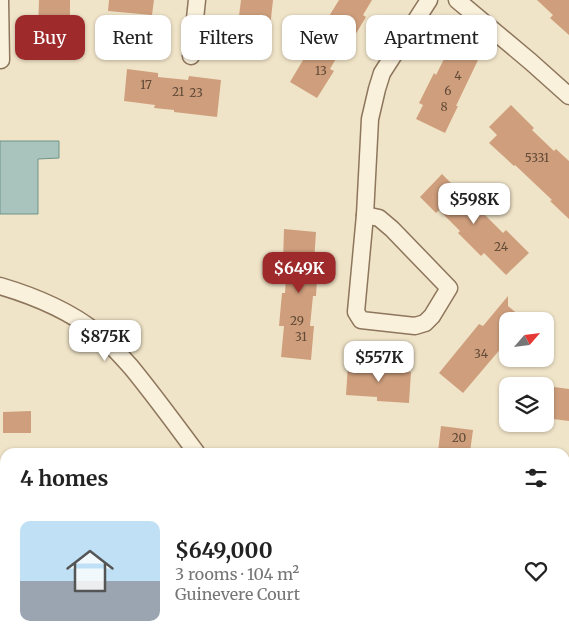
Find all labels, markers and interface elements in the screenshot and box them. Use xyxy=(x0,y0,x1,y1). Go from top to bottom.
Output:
chip: Buy xyxy=(15,15,85,60)
chip: Rent xyxy=(95,15,171,60)
chip: Filters xyxy=(181,15,272,60)
chip: New xyxy=(282,15,356,60)
chip: Apartment xyxy=(366,15,497,60)
house number: 13 xyxy=(315,63,327,78)
house number: 4 xyxy=(454,68,462,83)
house number: 17 xyxy=(140,77,152,92)
house number: 6 xyxy=(444,83,452,98)
house number: 21 xyxy=(172,84,185,99)
house number: 23 xyxy=(189,85,203,100)
house number: 8 xyxy=(440,99,448,114)
house number: 5331 xyxy=(525,150,550,165)
pin: $598K xyxy=(439,182,509,225)
text: $598K xyxy=(449,189,499,209)
house number: 24 xyxy=(494,239,509,254)
pin: $649K xyxy=(264,252,334,294)
text: $649K xyxy=(274,258,324,278)
north arrow xyxy=(499,312,554,368)
map controls xyxy=(499,312,554,432)
house number: 29 xyxy=(290,313,304,328)
pin: $875K xyxy=(70,320,140,362)
text: $875K xyxy=(80,326,130,346)
house number: 31 xyxy=(295,329,307,344)
pin: $557K xyxy=(344,340,414,383)
house number: 34 xyxy=(474,346,489,361)
text: $557K xyxy=(355,347,403,367)
button: layers xyxy=(499,377,554,432)
house number: 20 xyxy=(452,430,467,445)
icon: filters xyxy=(522,464,550,492)
text: 4 homes xyxy=(20,465,108,492)
text: $649,000 xyxy=(175,537,273,564)
icon: home xyxy=(60,541,120,601)
icon: heart xyxy=(522,557,550,585)
text: 3 rooms · 104 m² xyxy=(175,564,299,584)
text: Guinevere Court xyxy=(175,584,300,604)

